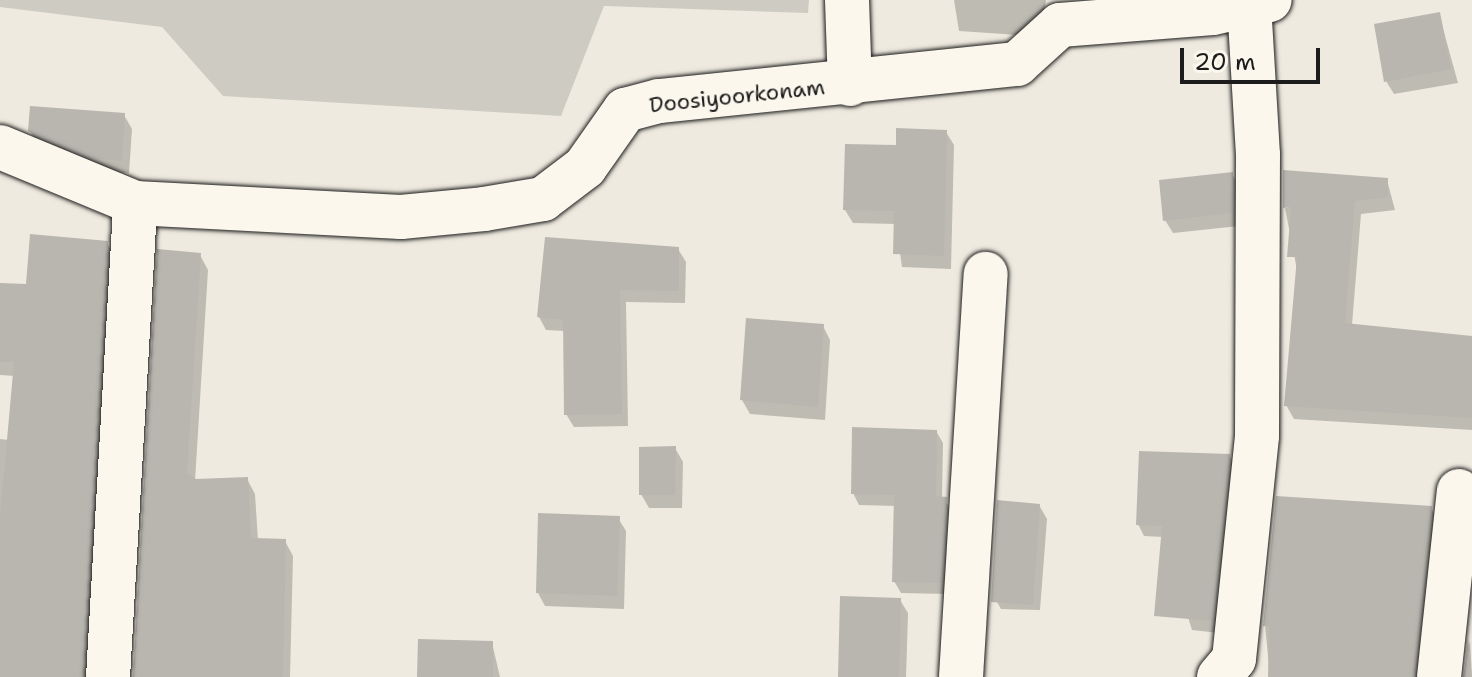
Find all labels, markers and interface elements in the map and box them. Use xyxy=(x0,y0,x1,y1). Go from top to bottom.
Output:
scale bar xyxy=(1184,32,1324,82)
text: 20 m xyxy=(1194,46,1256,78)
street label: Doosiyoorkonam xyxy=(648,74,826,118)

